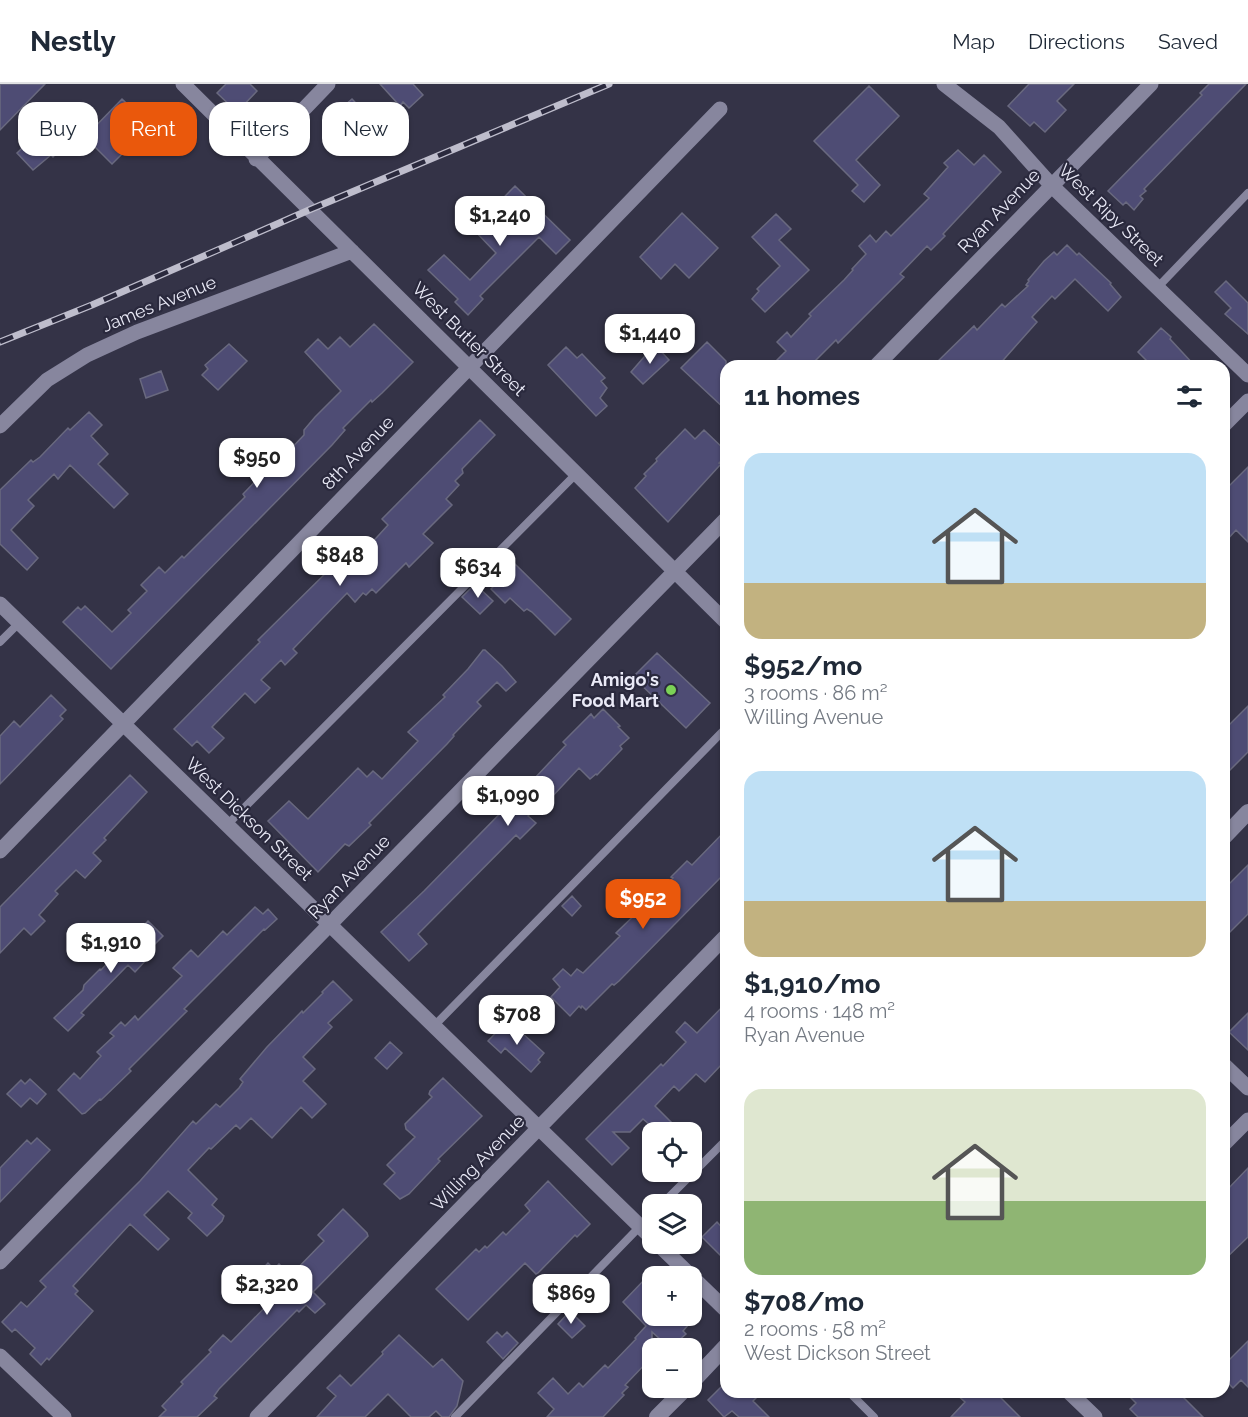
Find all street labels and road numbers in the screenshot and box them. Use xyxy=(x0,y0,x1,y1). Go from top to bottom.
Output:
street label: West Ripy Street xyxy=(1055,159,1168,270)
street label: Ryan Avenue xyxy=(953,164,1044,257)
street label: James Avenue xyxy=(99,271,219,336)
street label: West Butler Street xyxy=(408,277,531,400)
street label: 8th Avenue xyxy=(317,411,398,494)
street label: West Dickson Street xyxy=(182,753,317,885)
street label: Ryan Avenue xyxy=(303,830,394,923)
street label: Willing Avenue xyxy=(427,1110,529,1215)

